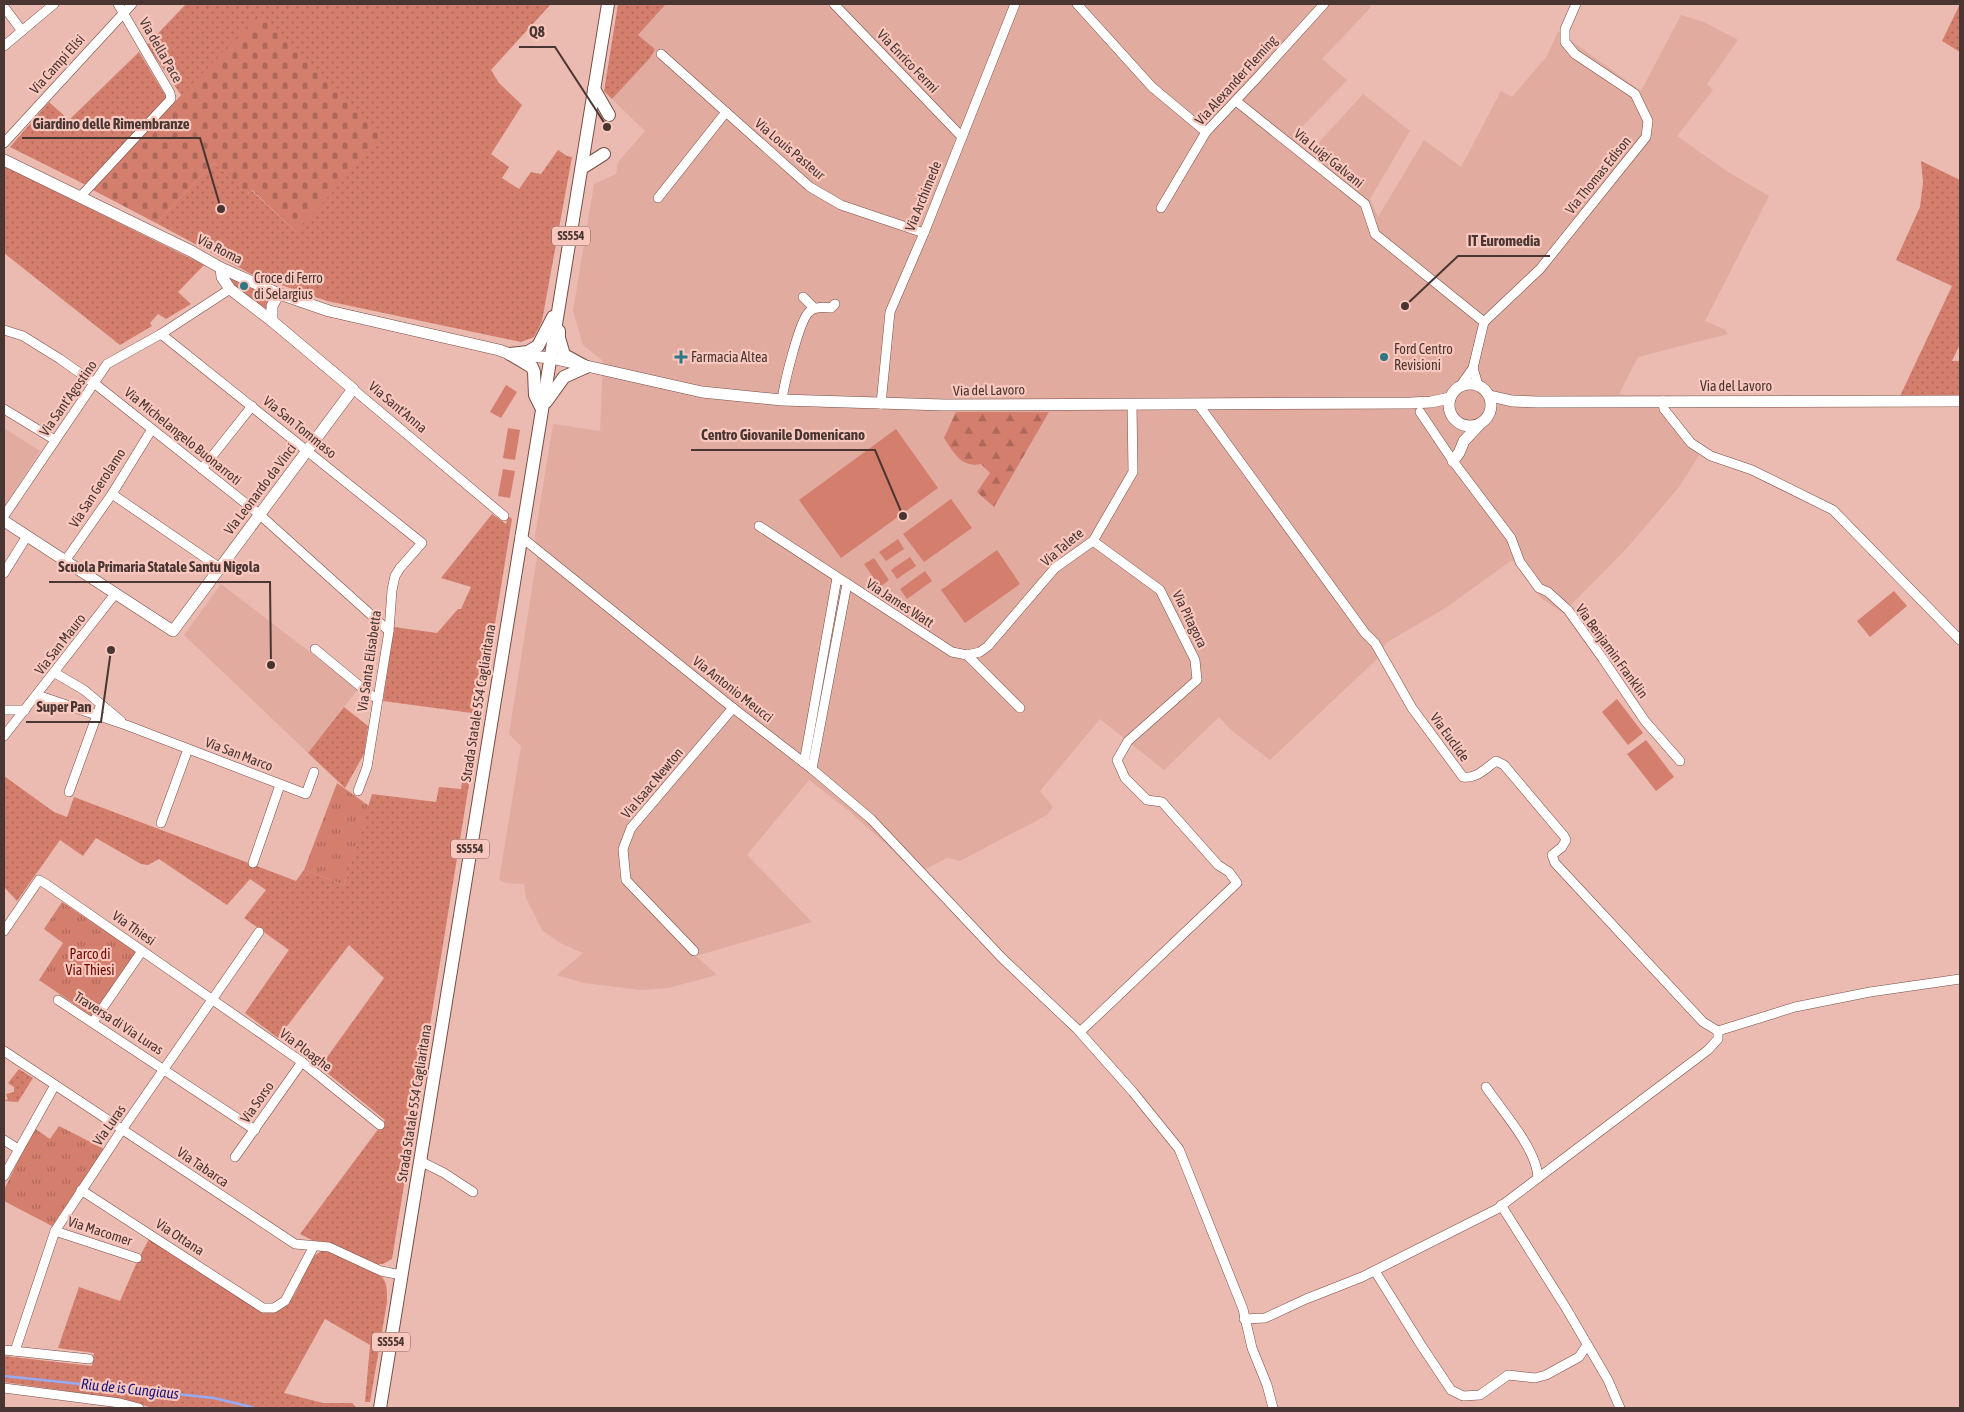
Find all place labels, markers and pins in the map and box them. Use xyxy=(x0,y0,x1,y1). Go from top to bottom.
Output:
callout: Q8 xyxy=(519,17,555,47)
callout: Giardino delle Rimembranze xyxy=(22,108,200,138)
callout: IT Euromedia xyxy=(1458,226,1550,256)
place label: Croce di Ferro di Selargius xyxy=(254,270,323,302)
marker: Croce di Ferro di Selargius xyxy=(238,280,250,292)
place label: Ford Centro Revisioni xyxy=(1394,341,1453,373)
place label: Farmacia Altea xyxy=(691,349,768,365)
marker: Farmacia Altea xyxy=(675,351,687,363)
marker: Ford Centro Revisioni xyxy=(1378,351,1390,363)
callout: Centro Giovanile Domenicano xyxy=(691,420,875,450)
callout: Scuola Primaria Statale Santu Nigola xyxy=(49,552,270,582)
callout: Super Pan xyxy=(26,692,101,722)

